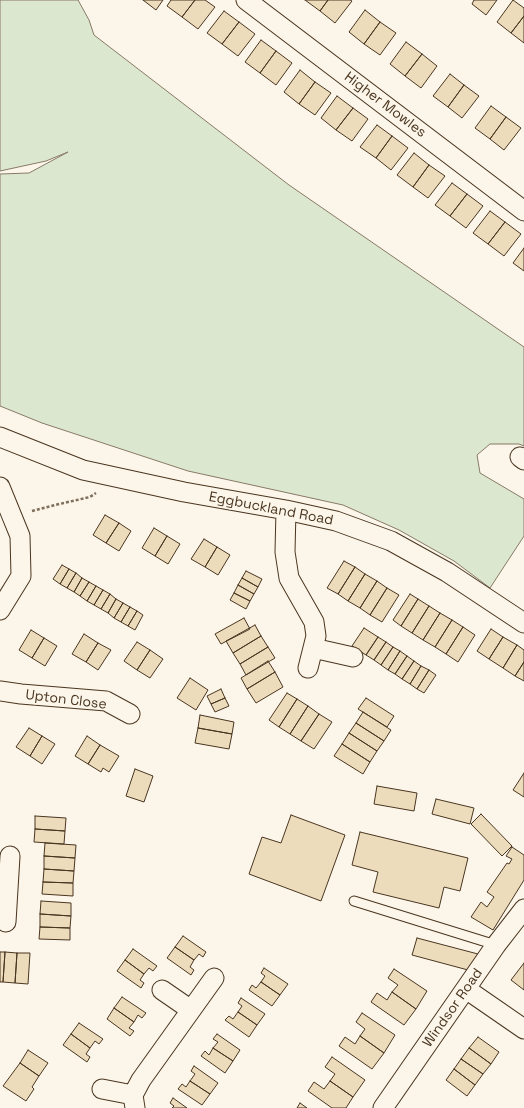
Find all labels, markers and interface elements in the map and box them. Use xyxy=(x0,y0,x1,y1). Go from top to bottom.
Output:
street label: Higher Mowles xyxy=(341,69,429,141)
street label: Eggbuckland Road xyxy=(207,489,335,529)
street label: Upton Close xyxy=(24,687,108,713)
street label: Windsor Road xyxy=(420,965,486,1051)

